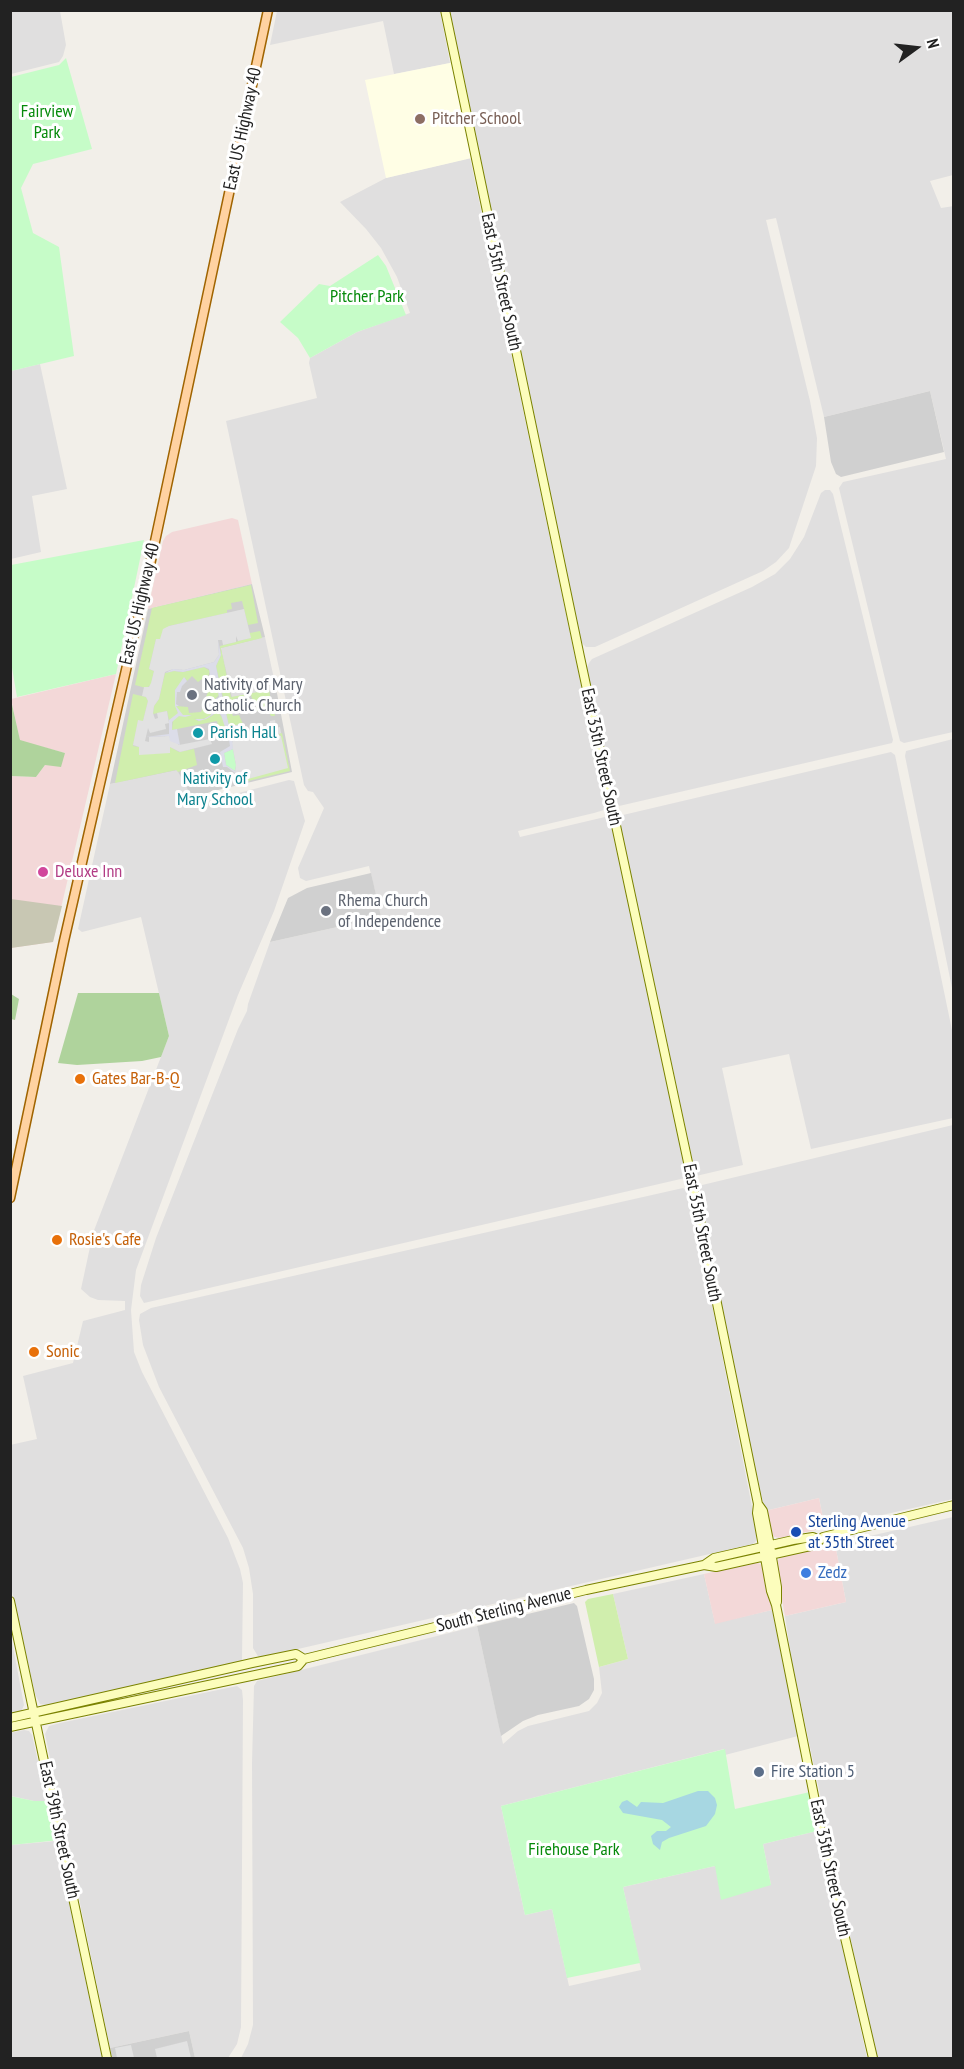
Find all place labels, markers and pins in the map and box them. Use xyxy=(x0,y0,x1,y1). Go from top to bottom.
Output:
place label: Pitcher School xyxy=(432,108,521,130)
marker: Pitcher School xyxy=(413,112,427,126)
place label: Nativity of Mary Catholic Church xyxy=(204,674,302,716)
marker: Nativity of Mary Catholic Church xyxy=(185,688,199,702)
place label: Parish Hall xyxy=(210,722,277,744)
marker: Parish Hall xyxy=(191,726,205,740)
marker: Nativity of Mary School xyxy=(208,752,222,766)
place label: Nativity of Mary School xyxy=(177,768,253,810)
place label: Deluxe Inn xyxy=(55,861,122,883)
marker: Deluxe Inn xyxy=(36,865,50,879)
place label: Rhema Church of Independence xyxy=(338,890,441,932)
marker: Rhema Church of Independence xyxy=(319,904,333,918)
place label: Gates Bar-B-Q xyxy=(92,1068,180,1090)
marker: Gates Bar-B-Q xyxy=(73,1072,87,1086)
place label: Rosie's Cafe xyxy=(69,1229,141,1251)
marker: Rosie's Cafe xyxy=(50,1233,64,1247)
place label: Sonic xyxy=(46,1341,80,1363)
marker: Sonic xyxy=(27,1345,41,1359)
place label: Sterling Avenue at 35th Street xyxy=(808,1511,906,1553)
marker: Sterling Avenue at 35th Street xyxy=(789,1525,803,1539)
place label: Zedz xyxy=(818,1562,847,1584)
marker: Zedz xyxy=(799,1566,813,1580)
place label: Fire Station 5 xyxy=(771,1761,855,1783)
marker: Fire Station 5 xyxy=(752,1765,766,1779)

